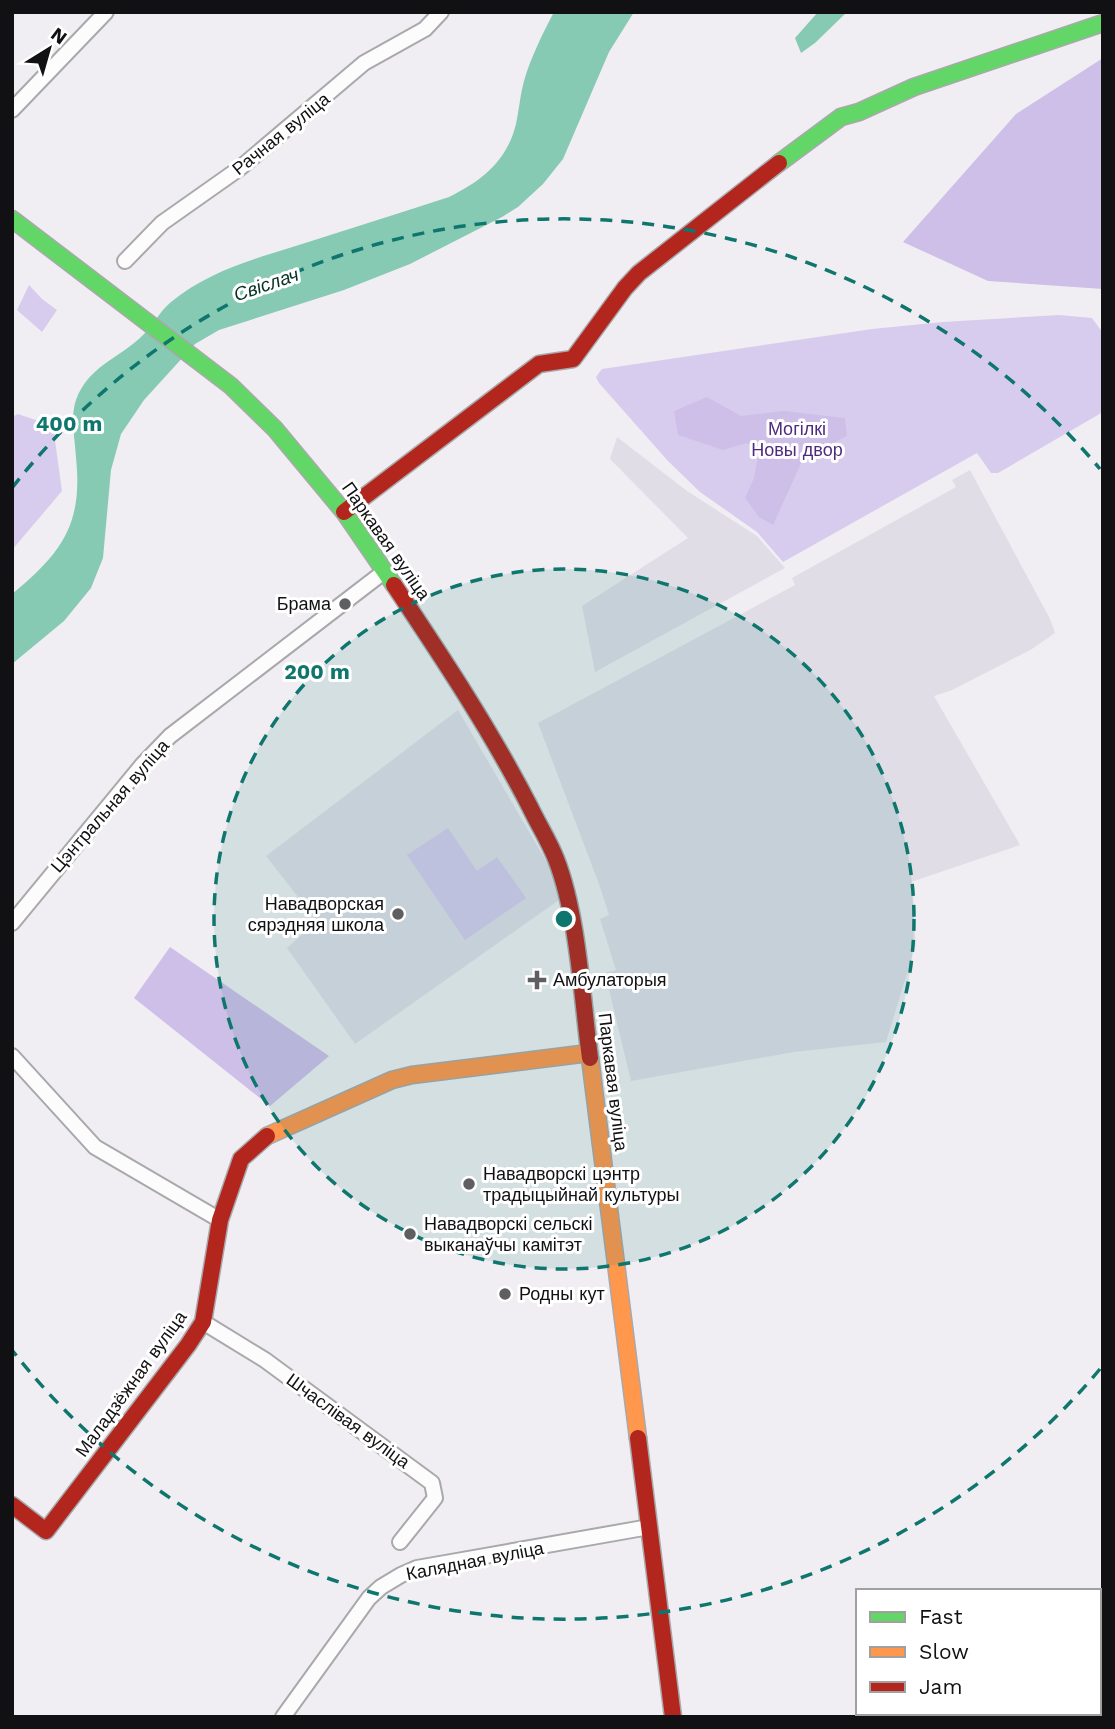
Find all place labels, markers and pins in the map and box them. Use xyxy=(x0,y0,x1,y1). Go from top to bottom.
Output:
place label: Брама xyxy=(277,593,332,614)
marker: Брама xyxy=(337,596,353,612)
place label: Навадворская сярэдняя школа xyxy=(248,893,385,935)
marker: Навадворская сярэдняя школа xyxy=(390,906,406,922)
centre of rings xyxy=(552,907,576,931)
place label: Амбулаторыя xyxy=(553,969,667,990)
marker: Амбулаторыя xyxy=(527,970,547,990)
place label: Навадворскі цэнтр традыцыйнай культуры xyxy=(483,1163,680,1205)
marker: Навадворскі цэнтр традыцыйнай культуры xyxy=(461,1176,477,1192)
place label: Навадворскі сельскі выканаўчы камітэт xyxy=(424,1213,592,1255)
marker: Навадворскі сельскі выканаўчы камітэт xyxy=(402,1226,418,1242)
place label: Родны кут xyxy=(519,1283,605,1304)
marker: Родны кут xyxy=(497,1286,513,1302)

